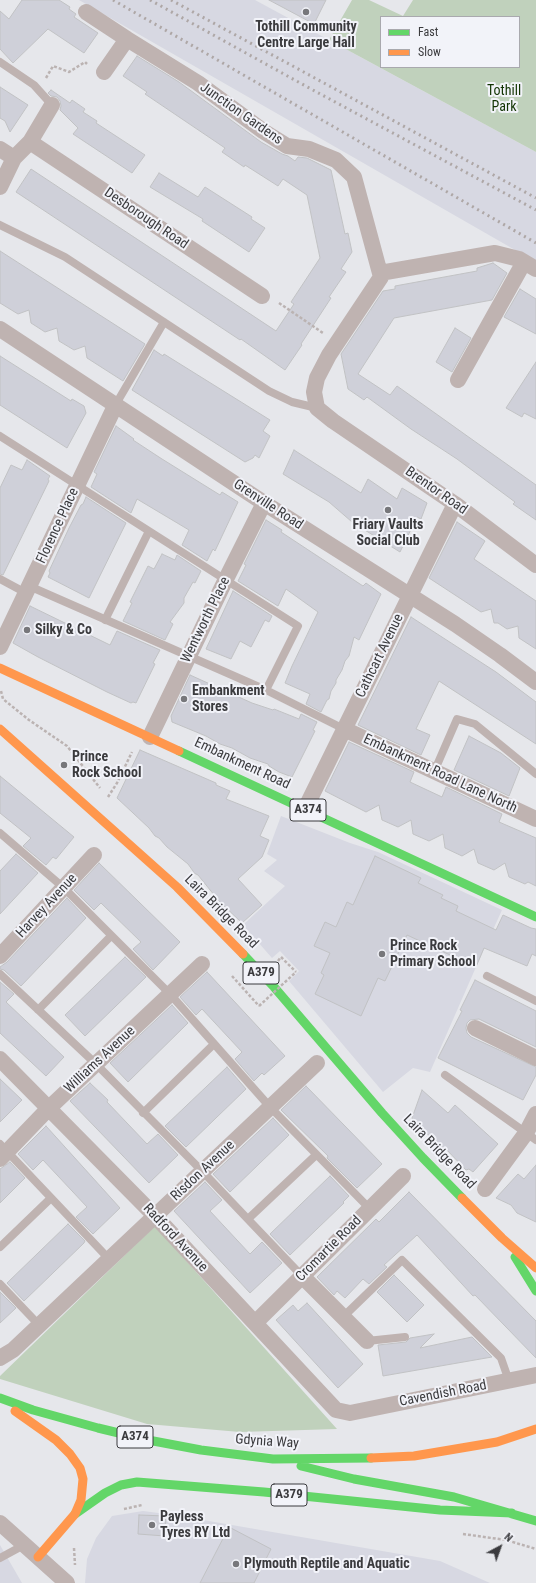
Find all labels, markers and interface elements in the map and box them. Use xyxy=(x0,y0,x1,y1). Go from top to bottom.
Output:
marker: Tothill Community Centre Large Hall xyxy=(301,7,311,17)
legend xyxy=(380,16,520,68)
place label: Tothill Community Centre Large Hall xyxy=(255,19,357,52)
text: Fast xyxy=(418,25,438,39)
text: Slow xyxy=(418,45,441,59)
street label: Junction Gardens xyxy=(196,79,286,149)
park label: Tothill Park xyxy=(487,83,521,116)
street label: Desborough Road xyxy=(101,185,191,253)
street label: Brentor Road xyxy=(402,464,470,518)
street label: Grenville Road xyxy=(230,476,306,534)
street label: Florence Place xyxy=(33,486,83,566)
marker: Friary Vaults Social Club xyxy=(383,505,393,515)
place label: Friary Vaults Social Club xyxy=(353,517,423,550)
street label: Wentworth Place xyxy=(178,574,234,666)
street label: Cathcart Avenue xyxy=(353,611,407,701)
place label: Silky & Co xyxy=(35,622,92,638)
marker: Silky & Co xyxy=(22,625,32,635)
place label: Embankment Stores xyxy=(192,683,265,716)
marker: Embankment Stores xyxy=(179,694,189,704)
street label: Embankment Road Lane North xyxy=(360,731,520,817)
street label: Embankment Road xyxy=(192,735,292,793)
place label: Prince Rock School xyxy=(72,749,141,782)
marker: Prince Rock School xyxy=(59,760,69,770)
road number: A374 xyxy=(290,799,326,821)
street label: Harvey Avenue xyxy=(13,870,81,942)
street label: Laira Bridge Road xyxy=(181,872,261,952)
place label: Prince Rock Primary School xyxy=(390,938,476,970)
marker: Prince Rock Primary School xyxy=(377,949,387,959)
road number: A379 xyxy=(243,962,279,984)
street label: Williams Avenue xyxy=(61,1023,139,1097)
street label: Laira Bridge Road xyxy=(399,1111,479,1193)
street label: Risdon Avenue xyxy=(168,1137,238,1205)
street label: Radford Avenue xyxy=(139,1200,211,1276)
street label: Cromartie Road xyxy=(293,1213,365,1285)
street label: Cavendish Road xyxy=(398,1377,488,1411)
road number: A374 xyxy=(117,1426,153,1448)
street label: Gdynia Way xyxy=(235,1431,299,1453)
road number: A379 xyxy=(271,1484,307,1506)
place label: Payless Tyres RY Ltd xyxy=(160,1509,230,1542)
marker: Payless Tyres RY Ltd xyxy=(147,1520,157,1530)
north arrow xyxy=(480,1527,520,1567)
text: N xyxy=(501,1530,515,1545)
place label: Plymouth Reptile and Aquatic xyxy=(244,1556,410,1572)
marker: Plymouth Reptile and Aquatic xyxy=(231,1559,241,1569)

